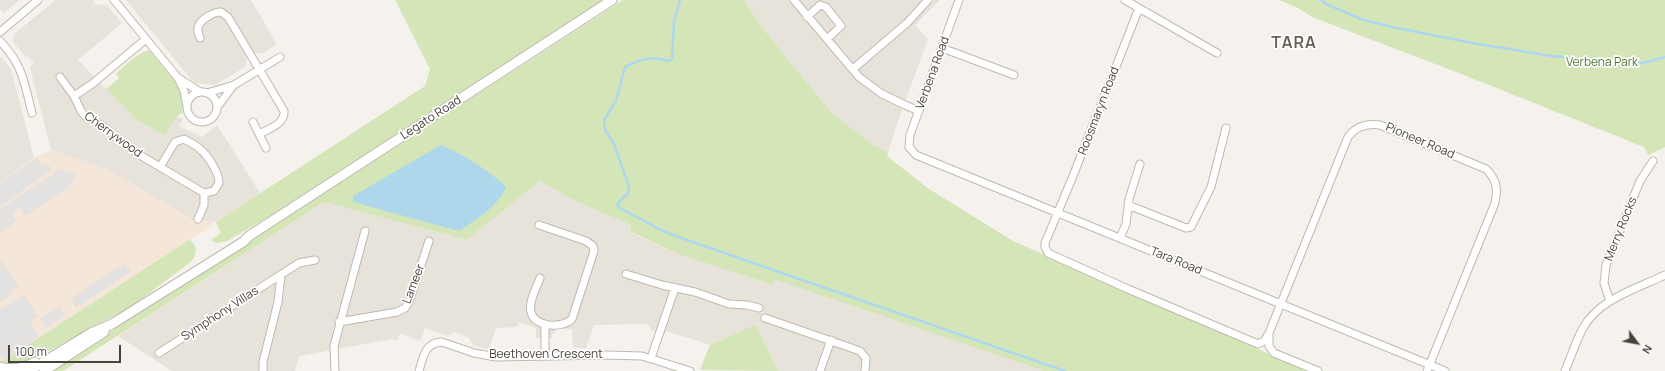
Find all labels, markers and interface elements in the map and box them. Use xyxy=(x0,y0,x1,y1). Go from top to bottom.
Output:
district label: TARA xyxy=(1271,34,1317,54)
street label: Verbena Road xyxy=(913,35,953,111)
park label: Verbena Park xyxy=(1566,56,1638,70)
street label: Roosmaryn Road xyxy=(1076,65,1122,157)
street label: Legato Road xyxy=(398,93,464,143)
street label: Cherrywood xyxy=(81,109,145,161)
street label: Pioneer Road xyxy=(1383,120,1457,162)
street label: Merry Rocks xyxy=(1602,195,1640,263)
street label: Tara Road xyxy=(1148,244,1204,278)
street label: Lameer xyxy=(400,262,428,306)
street label: Symphony Villas xyxy=(179,284,261,344)
north arrow xyxy=(1617,323,1657,363)
scale bar xyxy=(10,337,123,363)
text: N xyxy=(1639,342,1656,357)
text: 100 m xyxy=(15,343,47,360)
street label: Beethoven Crescent xyxy=(489,348,603,362)

